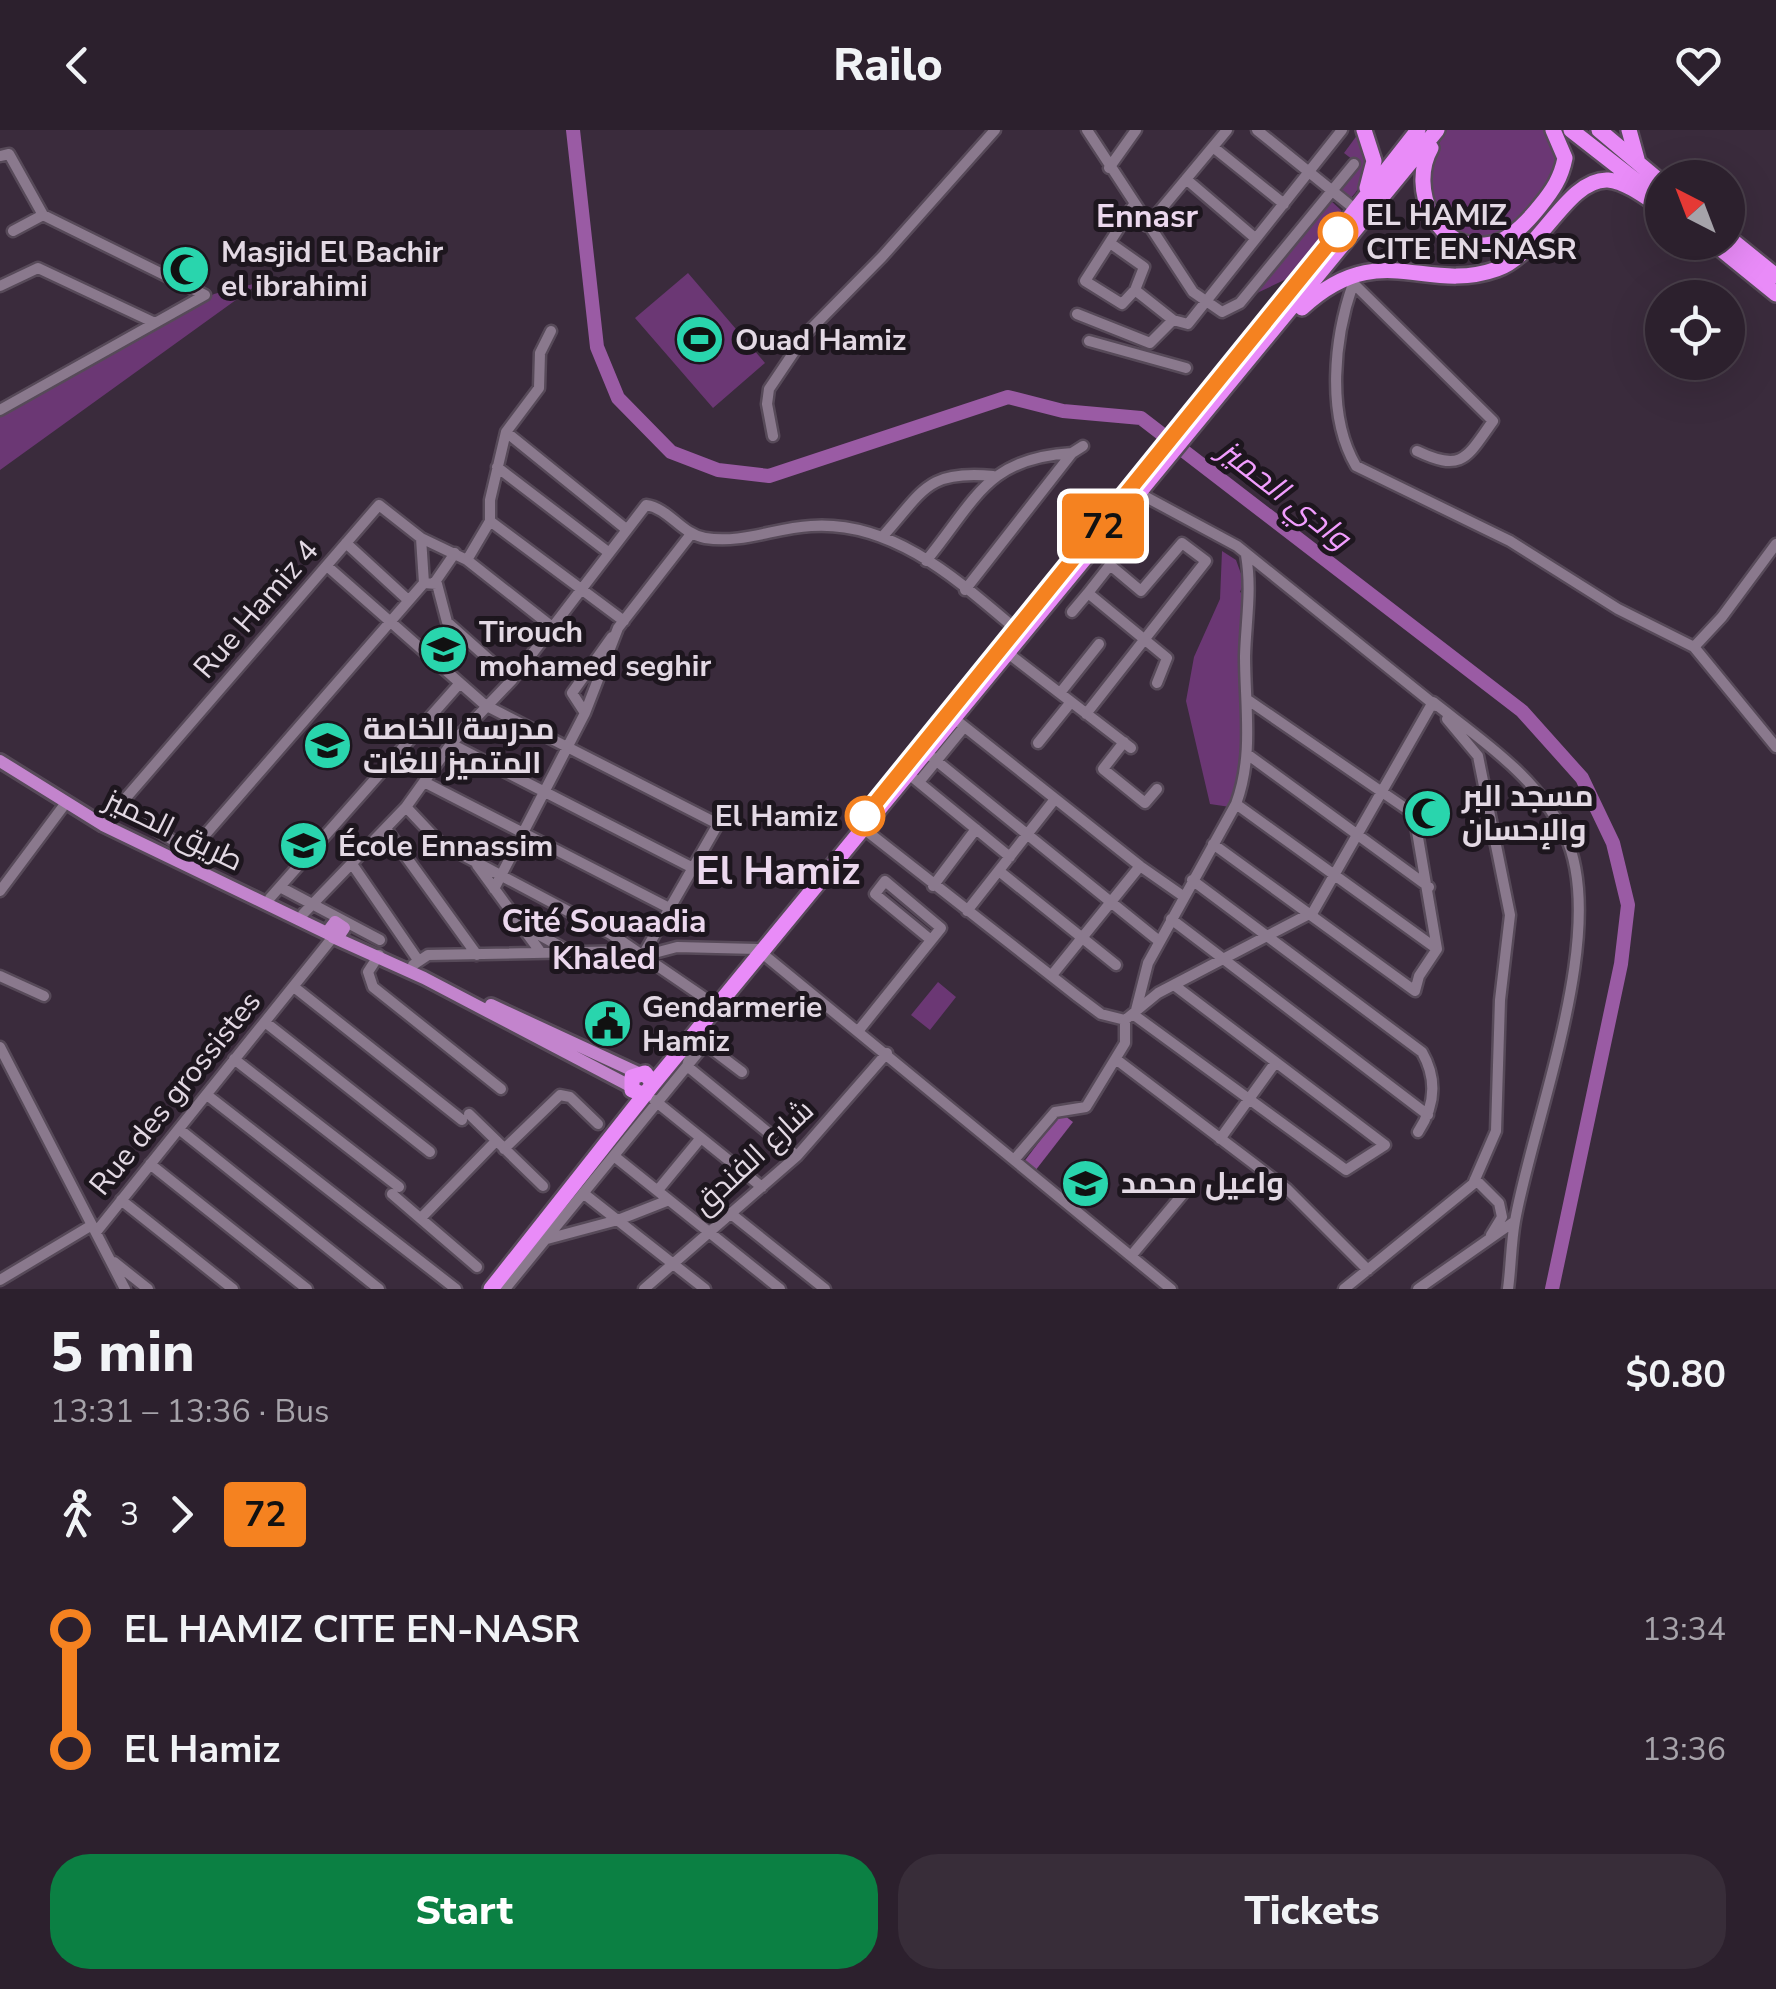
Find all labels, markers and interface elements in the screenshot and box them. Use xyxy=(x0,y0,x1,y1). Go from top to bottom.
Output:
text: Railo xyxy=(833,35,943,96)
icon: back xyxy=(50,38,105,93)
icon: heart xyxy=(1671,38,1726,93)
north arrow xyxy=(1645,160,1745,260)
map controls xyxy=(1645,160,1745,380)
district label: Ennasr xyxy=(1096,195,1199,238)
place label: EL HAMIZ CITE EN-NASR xyxy=(1366,195,1577,270)
marker: EL HAMIZ CITE EN-NASR xyxy=(1319,213,1357,251)
place label: Masjid El Bachir el ibrahimi xyxy=(221,232,444,307)
mosque icon: Masjid El Bachir el ibrahimi xyxy=(160,243,212,295)
button: locate xyxy=(1645,280,1745,380)
sports icon: Ouad Hamiz xyxy=(674,314,726,366)
place label: Ouad Hamiz xyxy=(735,320,906,361)
water label: وادي الحميز xyxy=(1205,427,1361,563)
line badge: 72 xyxy=(1058,494,1148,558)
text: 72 xyxy=(1082,503,1124,550)
street label: Rue Hamiz 4 xyxy=(185,531,328,688)
place label: Tirouch mohamed seghir xyxy=(479,612,711,687)
school or university icon: Tirouch mohamed seghir xyxy=(418,623,470,675)
place label: مدرسة الخاصة المتميز للغات xyxy=(363,709,555,784)
school or university icon: مدرسة الخاصة المتميز للغات xyxy=(302,720,354,772)
place label: مسجد البر والإحسان xyxy=(1461,776,1594,851)
street label: طريق الحميز xyxy=(96,779,250,881)
mosque icon: مسجد البر والإحسان xyxy=(1401,787,1453,839)
place label: El Hamiz xyxy=(715,796,838,837)
marker: El Hamiz xyxy=(846,797,884,835)
school or university icon: École Ennassim xyxy=(277,820,329,872)
place label: École Ennassim xyxy=(338,826,553,867)
district label: El Hamiz xyxy=(696,844,860,898)
district label: Cité Souaadia Khaled xyxy=(501,900,707,980)
street label: Rue des grossistes xyxy=(80,983,271,1204)
place label: Gendarmerie Hamiz xyxy=(642,987,822,1062)
public building icon: Gendarmerie Hamiz xyxy=(581,998,633,1050)
street label: شارع الفندق xyxy=(684,1091,823,1224)
school or university icon: واعيل محمد xyxy=(1060,1157,1112,1209)
place label: واعيل محمد xyxy=(1121,1163,1284,1204)
text: 5 min xyxy=(50,1315,195,1390)
text: $0.80 xyxy=(1625,1349,1726,1400)
text: 13:31 – 13:36 · Bus xyxy=(50,1390,329,1433)
icon: walk xyxy=(50,1487,105,1542)
icon: forward xyxy=(154,1487,209,1542)
text: 72 xyxy=(244,1491,286,1538)
text: 3 xyxy=(120,1493,139,1536)
text: EL HAMIZ CITE EN-NASR xyxy=(124,1604,580,1655)
text: 13:34 xyxy=(1642,1608,1726,1651)
text: El Hamiz xyxy=(124,1724,280,1775)
text: 13:36 xyxy=(1642,1728,1726,1771)
button: Start xyxy=(50,1854,878,1969)
button: Tickets xyxy=(898,1854,1726,1969)

